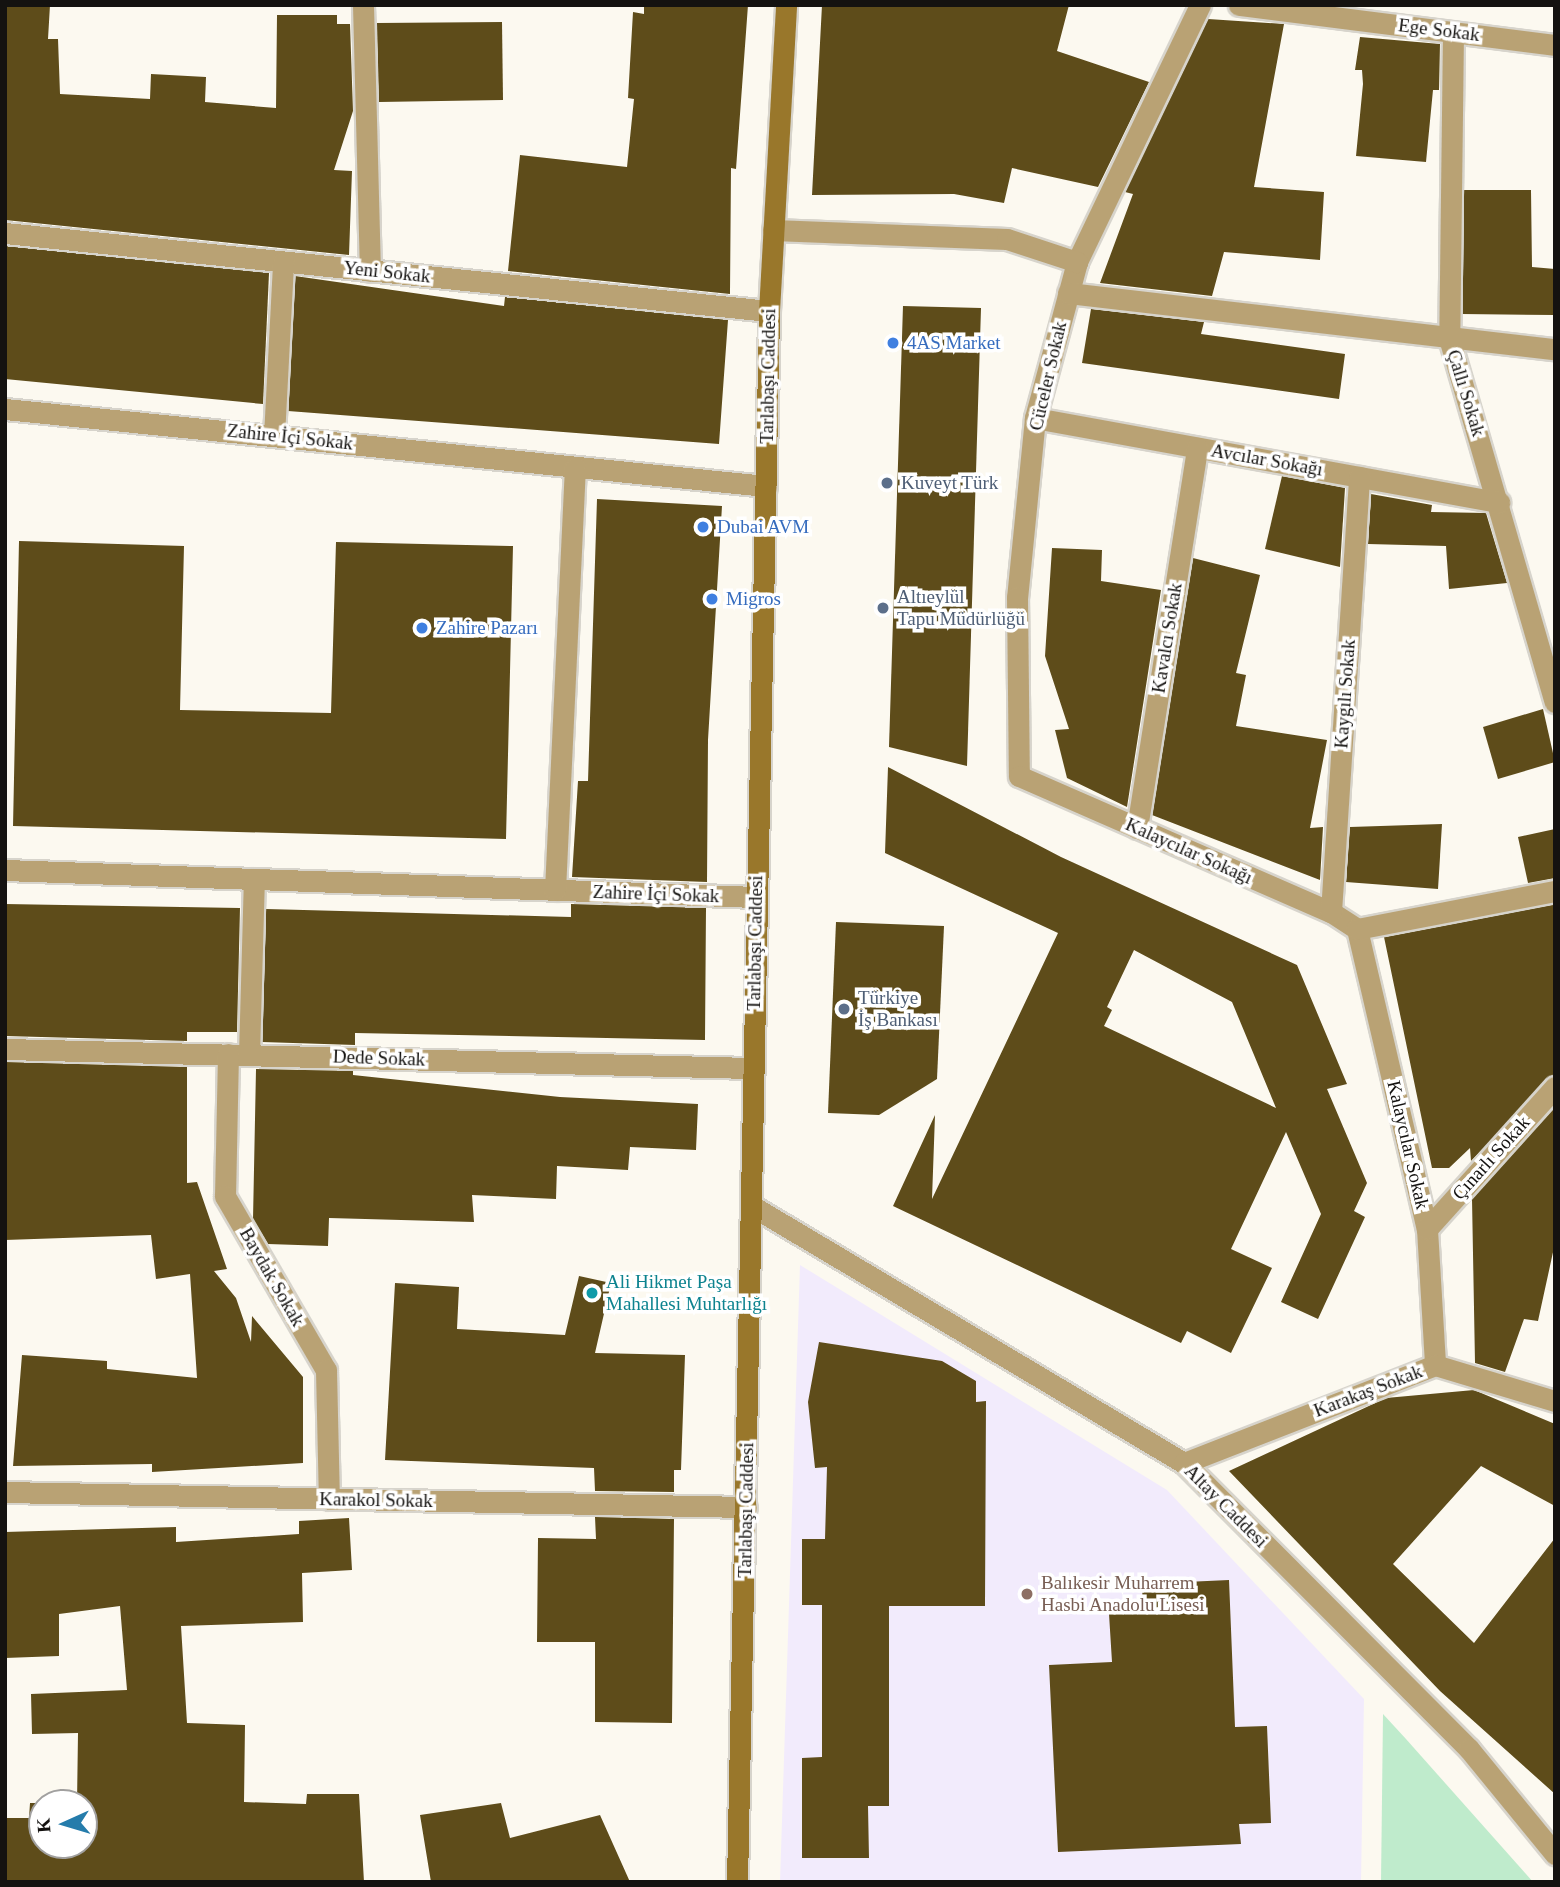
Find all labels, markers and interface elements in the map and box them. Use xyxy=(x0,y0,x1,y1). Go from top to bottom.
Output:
street label: Ege Sokak xyxy=(1397,14,1481,46)
street label: Yeni Sokak xyxy=(342,256,432,288)
street label: Tarlabaşı Caddesi xyxy=(755,308,781,444)
street label: Cüceler Sokak xyxy=(1024,319,1072,433)
place label: 4AS Market xyxy=(907,332,1000,354)
marker: 4AS Market xyxy=(885,335,901,351)
street label: Çallı Sokak xyxy=(1442,347,1490,439)
street label: Zahire İçi Sokak xyxy=(226,419,354,455)
street label: Avcılar Sokağı xyxy=(1209,439,1325,481)
place label: Kuveyt Türk xyxy=(901,472,999,494)
marker: Kuveyt Türk xyxy=(879,475,895,491)
place label: Dubai AVM xyxy=(717,516,810,538)
marker: Dubai AVM xyxy=(695,519,711,535)
street label: Kavalcı Sokak xyxy=(1147,581,1187,695)
place label: Altıeylül Tapu Müdürlüğü xyxy=(897,586,1025,630)
place label: Migros xyxy=(726,588,781,610)
marker: Migros xyxy=(704,591,720,607)
marker: Altıeylül Tapu Müdürlüğü xyxy=(875,600,891,616)
place label: Zahire Pazarı xyxy=(436,617,538,639)
marker: Zahire Pazarı xyxy=(414,620,430,636)
street label: Kaygılı Sokak xyxy=(1330,639,1360,749)
street label: Kalaycılar Sokağı xyxy=(1122,813,1256,889)
street label: Tarlabaşı Caddesi xyxy=(742,875,768,1011)
street label: Zahire İçi Sokak xyxy=(592,880,720,908)
place label: Türkiye İş Bankası xyxy=(858,987,938,1031)
marker: Türkiye İş Bankası xyxy=(836,1001,852,1017)
street label: Dede Sokak xyxy=(332,1045,426,1071)
street label: Kalaycılar Sokak xyxy=(1382,1078,1434,1212)
street label: Çınarlı Sokak xyxy=(1447,1111,1535,1205)
street label: Baydak Sokak xyxy=(235,1224,309,1330)
place label: Ali Hikmet Paşa Mahallesi Muhtarlığı xyxy=(606,1271,767,1315)
marker: Ali Hikmet Paşa Mahallesi Muhtarlığı xyxy=(584,1285,600,1301)
street label: Karakaş Sokak xyxy=(1310,1360,1426,1422)
street label: Tarlabaşı Caddesi xyxy=(733,1442,759,1578)
street label: Altay Caddesi xyxy=(1180,1460,1272,1552)
street label: Karakol Sokak xyxy=(319,1488,433,1512)
place label: Balıkesir Muharrem Hasbi Anadolu Lisesi xyxy=(1041,1572,1206,1616)
marker: Balıkesir Muharrem Hasbi Anadolu Lisesi xyxy=(1019,1586,1035,1602)
north arrow xyxy=(28,1789,98,1859)
text: K xyxy=(33,1817,55,1833)

